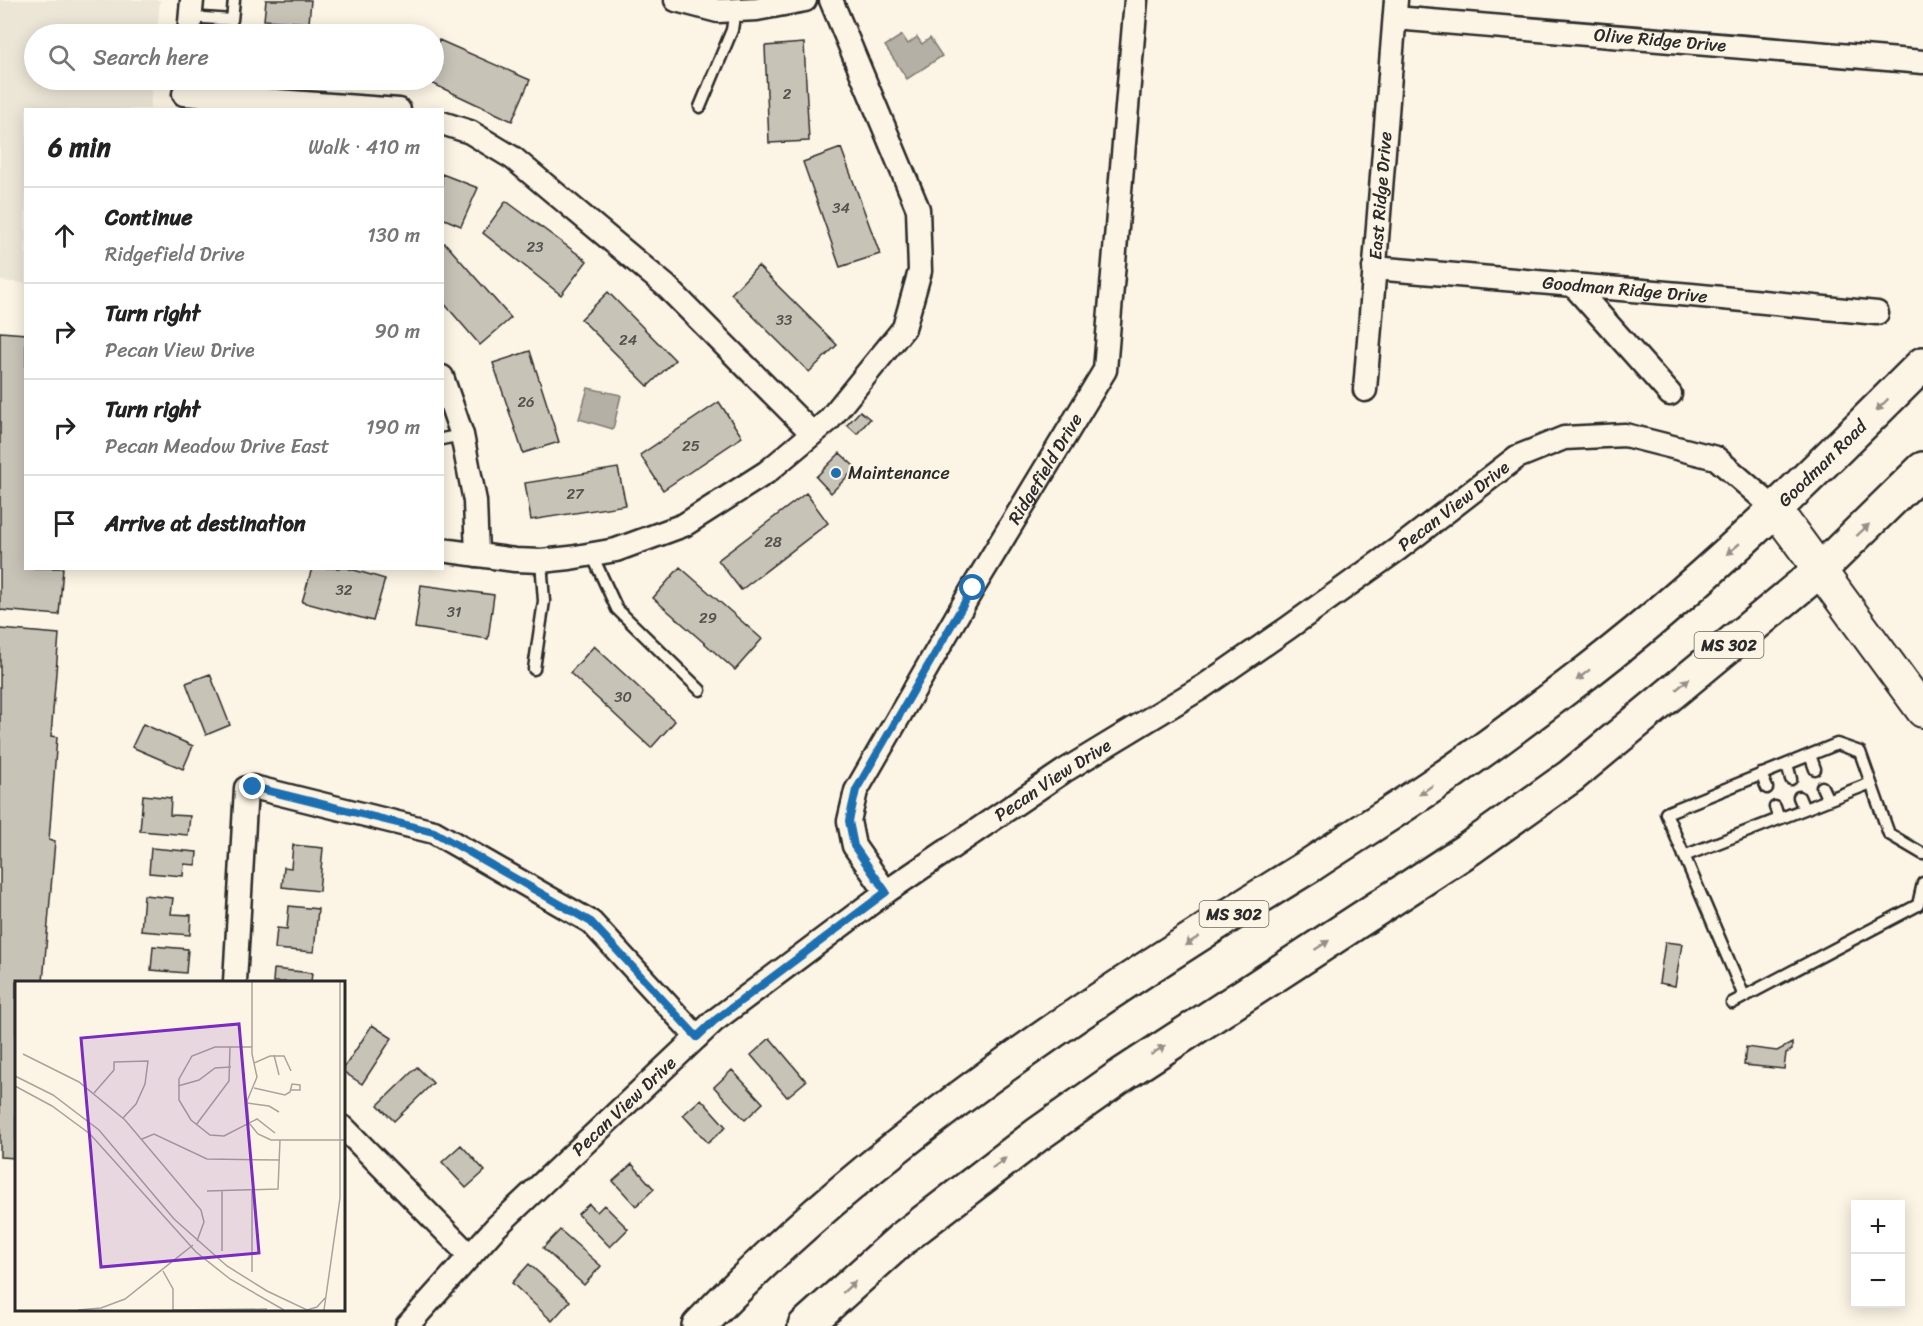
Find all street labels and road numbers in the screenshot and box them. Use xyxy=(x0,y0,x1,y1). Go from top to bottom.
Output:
street label: Olive Ridge Drive xyxy=(1593,19,1728,62)
street label: East Ridge Drive xyxy=(1359,130,1401,261)
street label: Goodman Ridge Drive xyxy=(1541,266,1709,313)
street label: Ridgefield Drive xyxy=(999,407,1091,531)
street label: Goodman Road xyxy=(1770,411,1876,515)
street label: Pecan View Drive xyxy=(1391,452,1517,560)
road number: MS 302 xyxy=(1694,632,1764,658)
street label: Pecan View Drive xyxy=(987,730,1118,830)
road number: MS 302 xyxy=(1200,901,1268,927)
street label: Pecan View Drive xyxy=(564,1048,684,1164)

